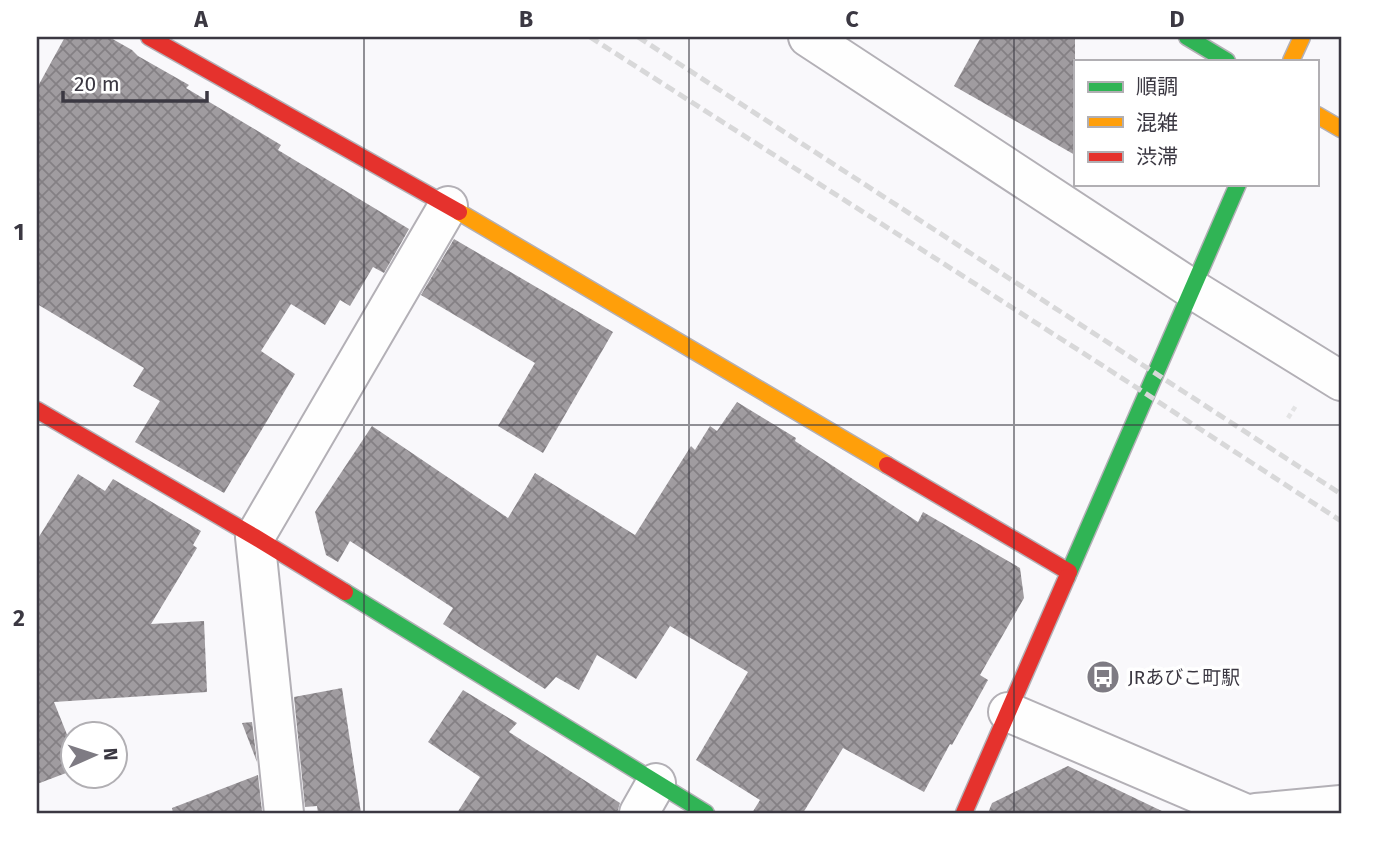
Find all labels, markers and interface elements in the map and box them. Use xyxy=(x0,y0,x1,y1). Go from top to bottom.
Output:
text: A xyxy=(193,5,208,33)
text: B xyxy=(519,5,533,33)
text: C xyxy=(845,5,859,33)
text: D xyxy=(1170,5,1185,33)
scale bar xyxy=(63,60,206,104)
legend xyxy=(1074,60,1318,186)
text: 20 m xyxy=(74,71,120,97)
text: 順調 xyxy=(1136,74,1178,100)
text: 混雑 xyxy=(1136,110,1178,136)
text: 渋滞 xyxy=(1136,144,1178,170)
text: 1 xyxy=(14,218,24,246)
text: 2 xyxy=(13,604,25,632)
bus stop icon: JRあびこ町駅 xyxy=(1084,658,1122,696)
place label: JRあびこ町駅 xyxy=(1128,666,1240,689)
north arrow xyxy=(60,720,130,790)
text: N xyxy=(99,747,122,761)

